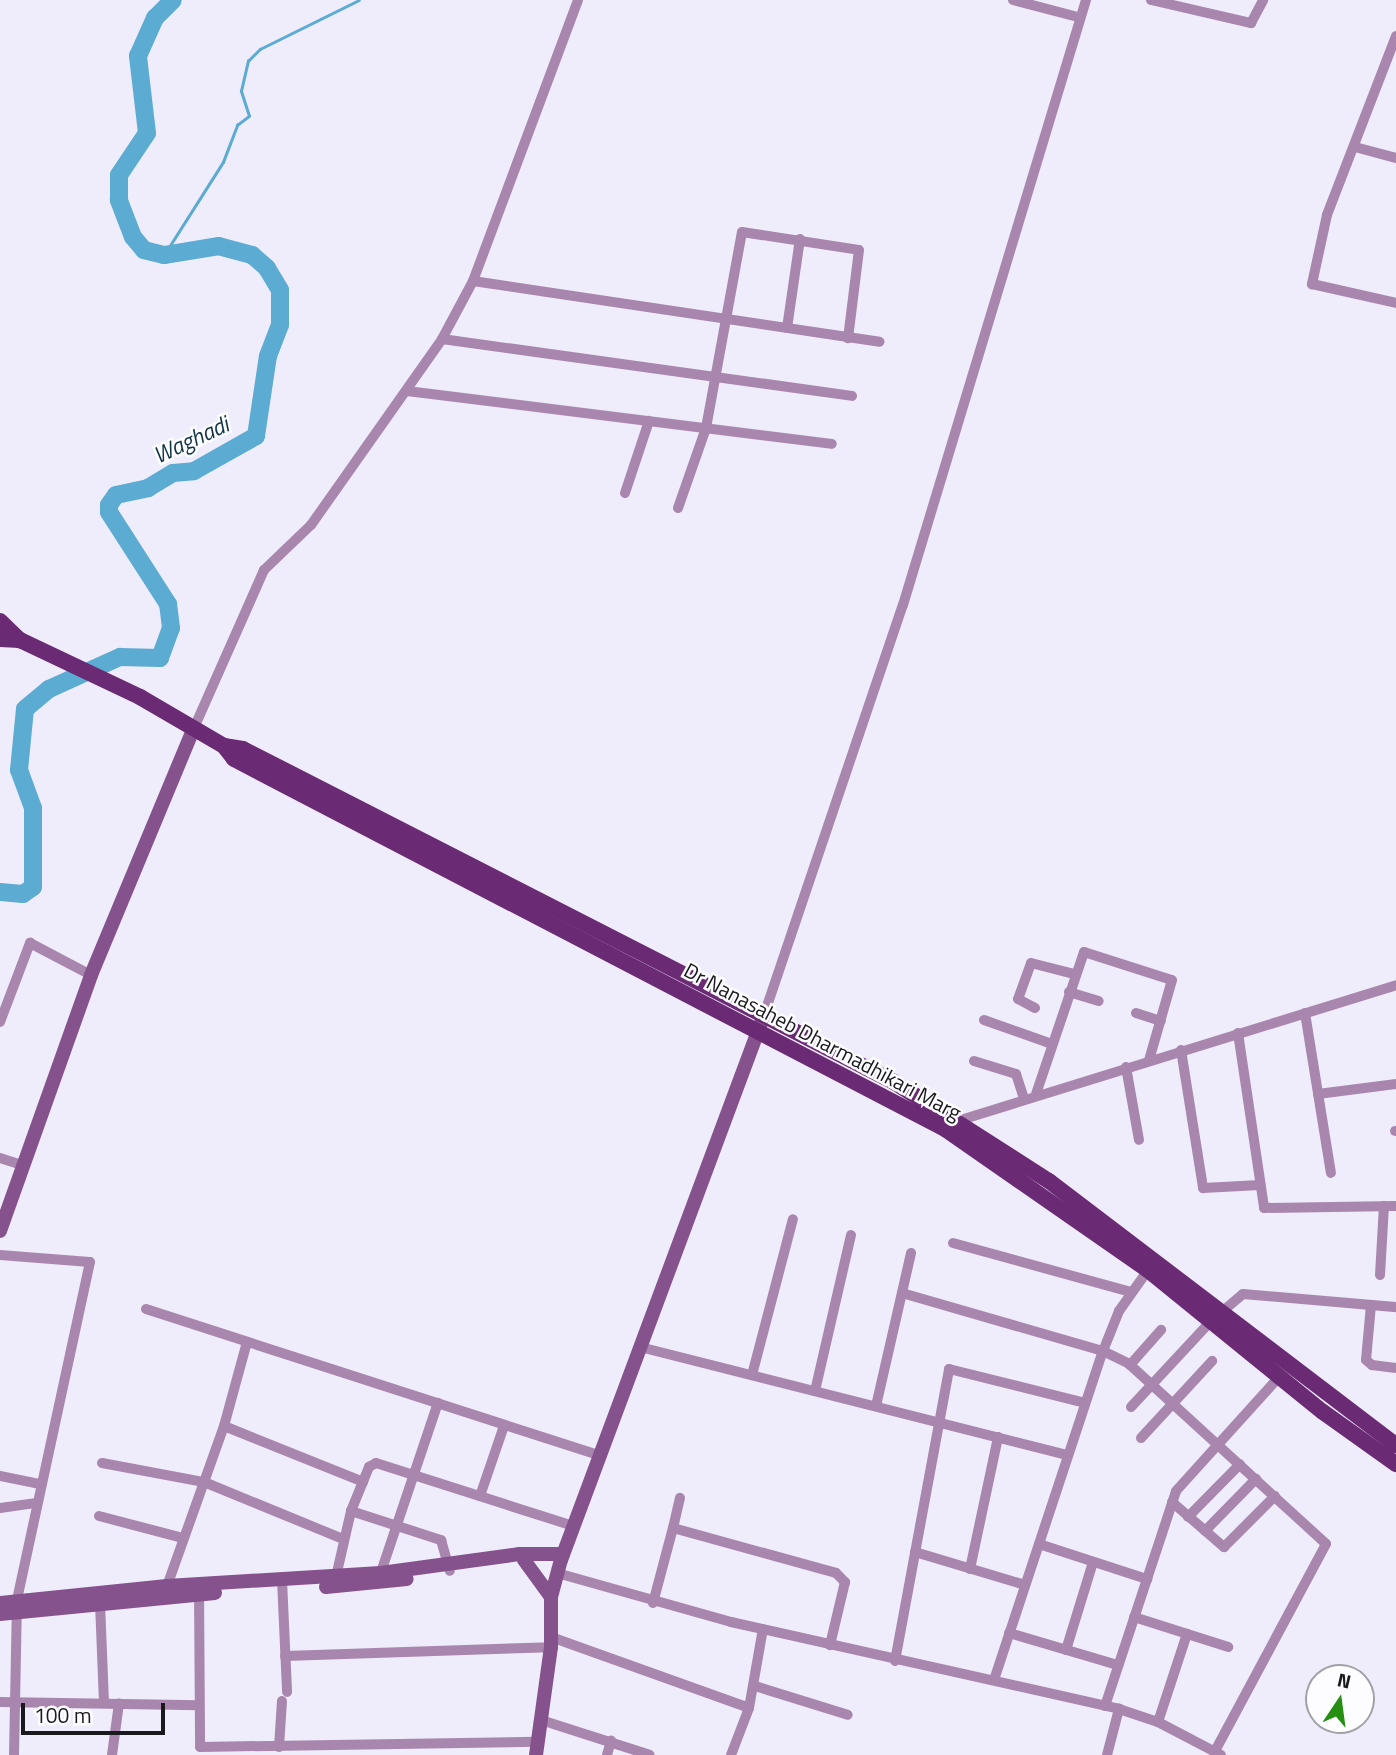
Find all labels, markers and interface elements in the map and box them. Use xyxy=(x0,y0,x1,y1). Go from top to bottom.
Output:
water label: Waghadi xyxy=(149,411,233,469)
street label: Dr Nanasaheb Dharmadhikari Marg xyxy=(680,957,966,1125)
north arrow xyxy=(1305,1664,1375,1734)
text: N xyxy=(1335,1664,1354,1696)
scale bar xyxy=(24,1688,168,1732)
text: 100 m xyxy=(34,1699,91,1731)

